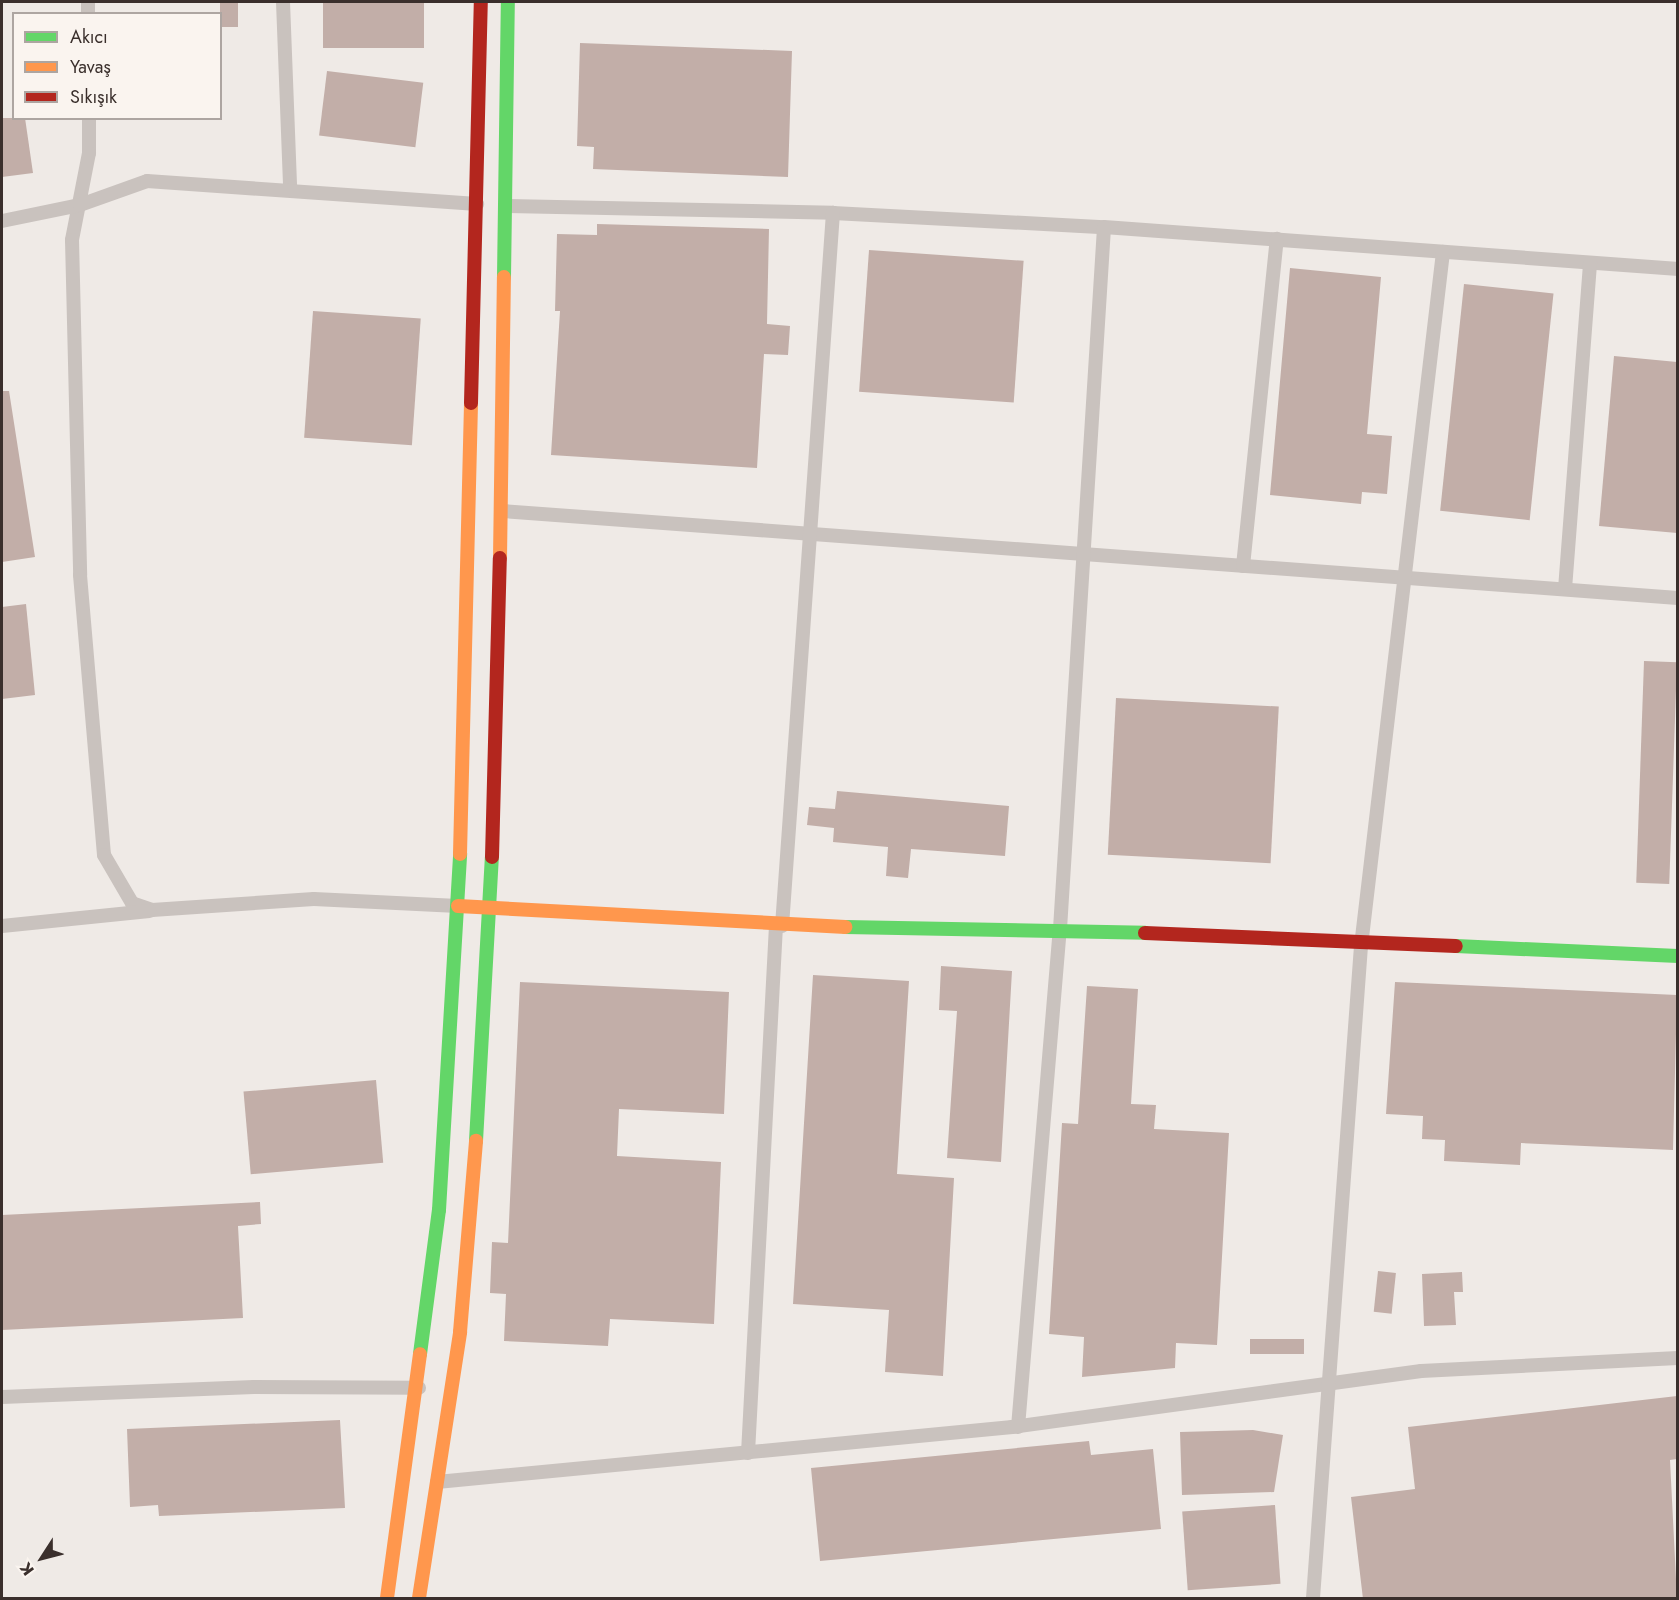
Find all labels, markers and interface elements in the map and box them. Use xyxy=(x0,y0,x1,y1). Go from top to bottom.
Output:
legend xyxy=(12,12,222,120)
text: Akıcı xyxy=(70,24,108,50)
text: Yavaş xyxy=(70,54,111,80)
text: Sıkışık xyxy=(70,84,117,110)
north arrow xyxy=(12,1528,72,1588)
text: K xyxy=(14,1558,40,1580)

